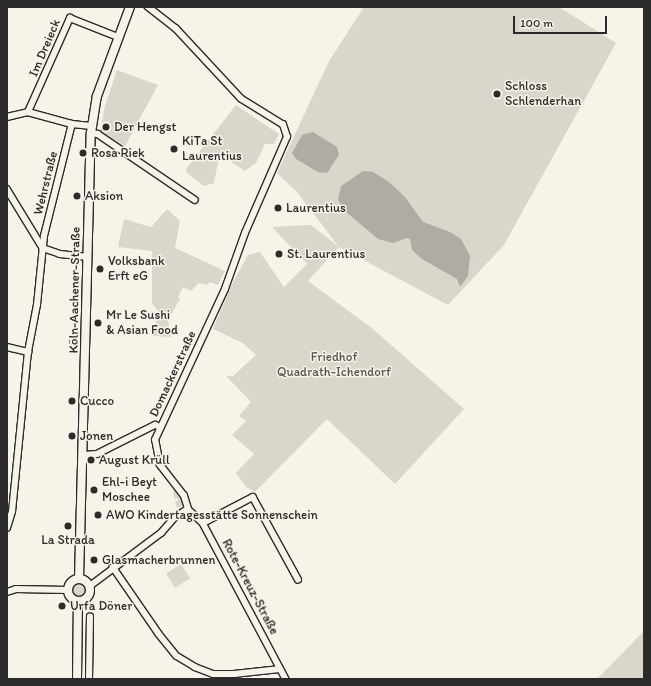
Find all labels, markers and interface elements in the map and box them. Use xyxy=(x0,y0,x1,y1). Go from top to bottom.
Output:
scale bar xyxy=(515,8,609,34)
text: 100 m xyxy=(520,16,553,30)
street label: Im Dreieck xyxy=(26,17,64,79)
place label: Schloss Schlenderhan xyxy=(505,79,581,110)
marker: Schloss Schlenderhan xyxy=(492,89,502,99)
place label: Der Hengst xyxy=(114,119,177,135)
marker: Der Hengst xyxy=(101,122,111,132)
place label: KiTa St Laurentius xyxy=(182,134,242,165)
marker: KiTa St Laurentius xyxy=(169,144,179,154)
place label: Rosa Riek xyxy=(91,145,145,161)
marker: Rosa Riek xyxy=(78,148,88,158)
street label: Wehrstraße xyxy=(31,150,61,216)
place label: Aksion xyxy=(85,188,123,204)
marker: Aksion xyxy=(72,191,82,201)
place label: Laurentius xyxy=(286,200,346,216)
marker: Laurentius xyxy=(273,203,283,213)
street label: Köln-Aachener-Straße xyxy=(66,227,84,353)
place label: St. Laurentius xyxy=(287,246,365,262)
marker: St. Laurentius xyxy=(274,249,284,259)
place label: Volksbank Erft eG xyxy=(108,254,165,285)
marker: Volksbank Erft eG xyxy=(95,264,105,274)
place label: Mr Le Sushi & Asian Food xyxy=(106,308,178,339)
marker: Mr Le Sushi & Asian Food xyxy=(93,318,103,328)
street label: Domackerstraße xyxy=(146,328,200,420)
park label: Friedhof Quadrath-Ichendorf xyxy=(277,350,391,381)
place label: Cucco xyxy=(80,393,114,409)
marker: Cucco xyxy=(67,396,77,406)
place label: Jonen xyxy=(80,428,113,444)
marker: Jonen xyxy=(67,431,77,441)
place label: August Krüll xyxy=(99,452,170,468)
marker: August Krüll xyxy=(86,455,96,465)
place label: Ehl-i Beyt Moschee xyxy=(102,475,157,506)
marker: Ehl-i Beyt Moschee xyxy=(89,485,99,495)
place label: AWO Kindertagesstätte Sonnenschein xyxy=(106,507,318,523)
marker: AWO Kindertagesstätte Sonnenschein xyxy=(93,510,103,520)
marker: La Strada xyxy=(63,521,73,531)
place label: La Strada xyxy=(41,532,95,548)
street label: Rote-Kreuz-Straße xyxy=(218,536,282,638)
place label: Glasmacherbrunnen xyxy=(102,552,215,568)
marker: Glasmacherbrunnen xyxy=(89,555,99,565)
place label: Urfa Döner xyxy=(70,598,132,614)
marker: Urfa Döner xyxy=(57,601,67,611)

